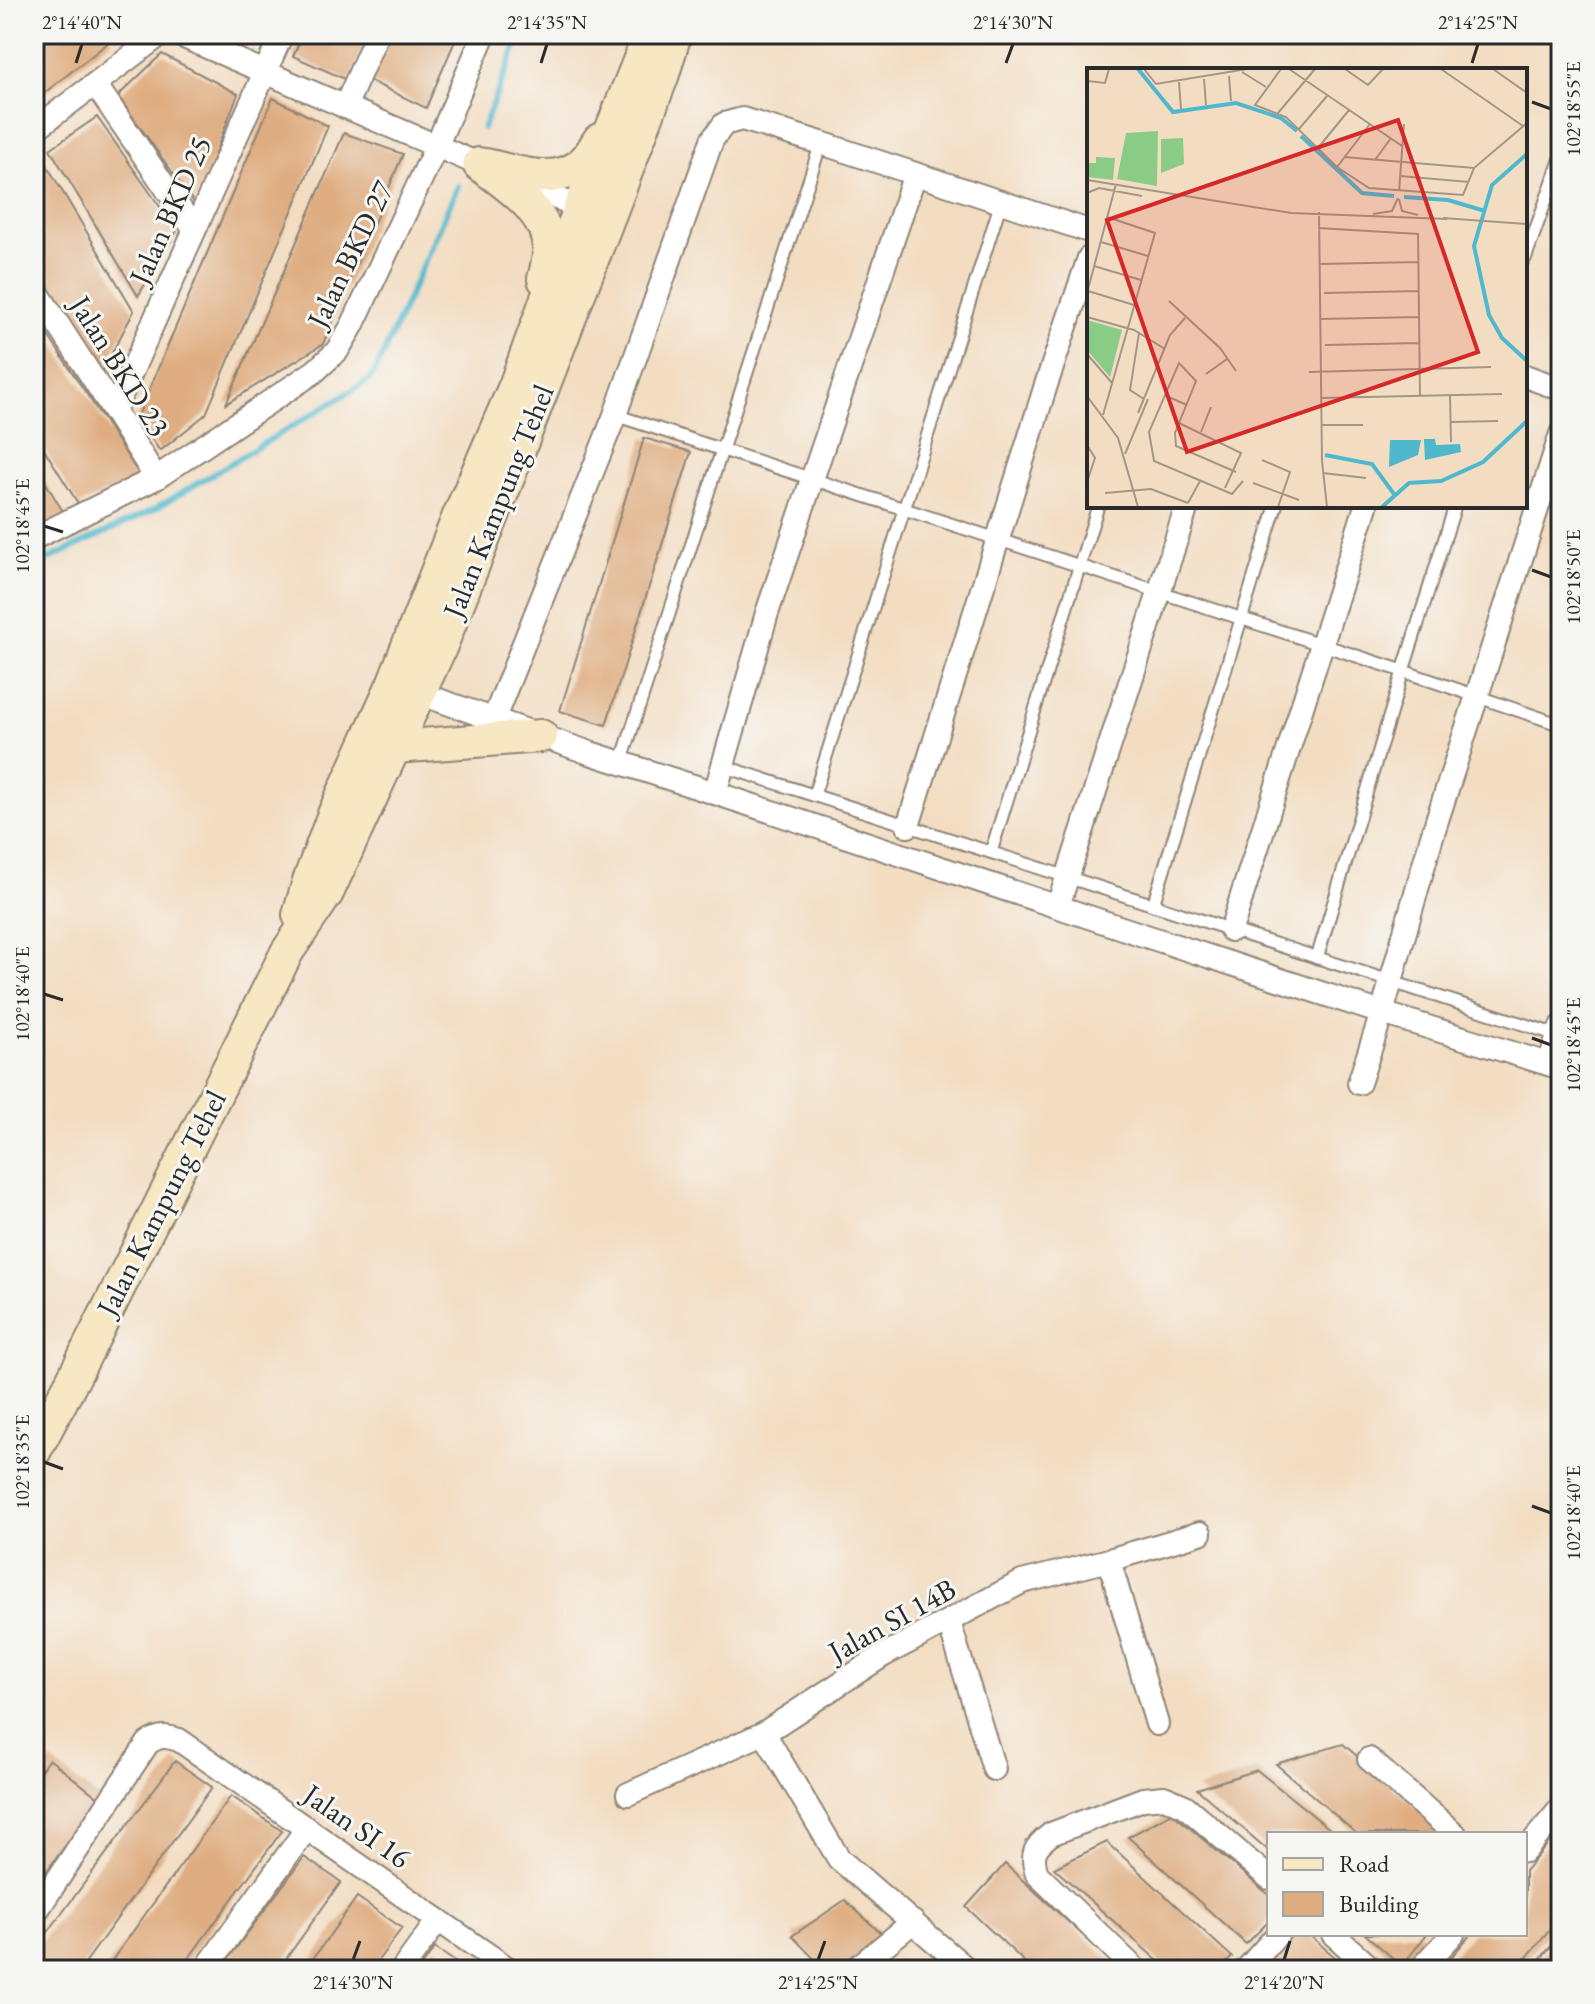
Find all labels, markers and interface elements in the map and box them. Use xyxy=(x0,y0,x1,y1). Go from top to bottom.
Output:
text: 2°14'40"N xyxy=(42,9,122,35)
text: 2°14'35"N xyxy=(507,9,587,35)
text: 2°14'30"N xyxy=(973,9,1053,35)
text: 2°14'25"N xyxy=(1438,9,1518,35)
text: 102°18'55"E xyxy=(1560,62,1586,156)
inset map xyxy=(1087,68,1527,508)
street label: Jalan BKD 25 xyxy=(119,130,220,293)
street label: Jalan BKD 27 xyxy=(296,174,403,337)
street label: Jalan BKD 23 xyxy=(60,286,179,444)
street label: Jalan Kampung Tehel xyxy=(432,379,563,626)
text: 102°18'45"E xyxy=(9,479,35,573)
text: 102°18'50"E xyxy=(1560,530,1586,624)
text: 102°18'40"E xyxy=(9,947,35,1041)
text: 102°18'45"E xyxy=(1560,998,1586,1092)
street label: Jalan Kampung Tehel xyxy=(86,1084,235,1325)
text: 102°18'35"E xyxy=(9,1415,35,1509)
text: 102°18'40"E xyxy=(1560,1466,1586,1560)
street label: Jalan SI 14B xyxy=(819,1569,963,1672)
street label: Jalan SI 16 xyxy=(293,1773,418,1877)
legend xyxy=(1267,1832,1527,1936)
text: Road xyxy=(1339,1848,1390,1879)
text: Building xyxy=(1339,1888,1419,1919)
text: 2°14'30"N xyxy=(313,1969,393,1995)
text: 2°14'25"N xyxy=(778,1969,858,1995)
text: 2°14'20"N xyxy=(1244,1969,1324,1995)

